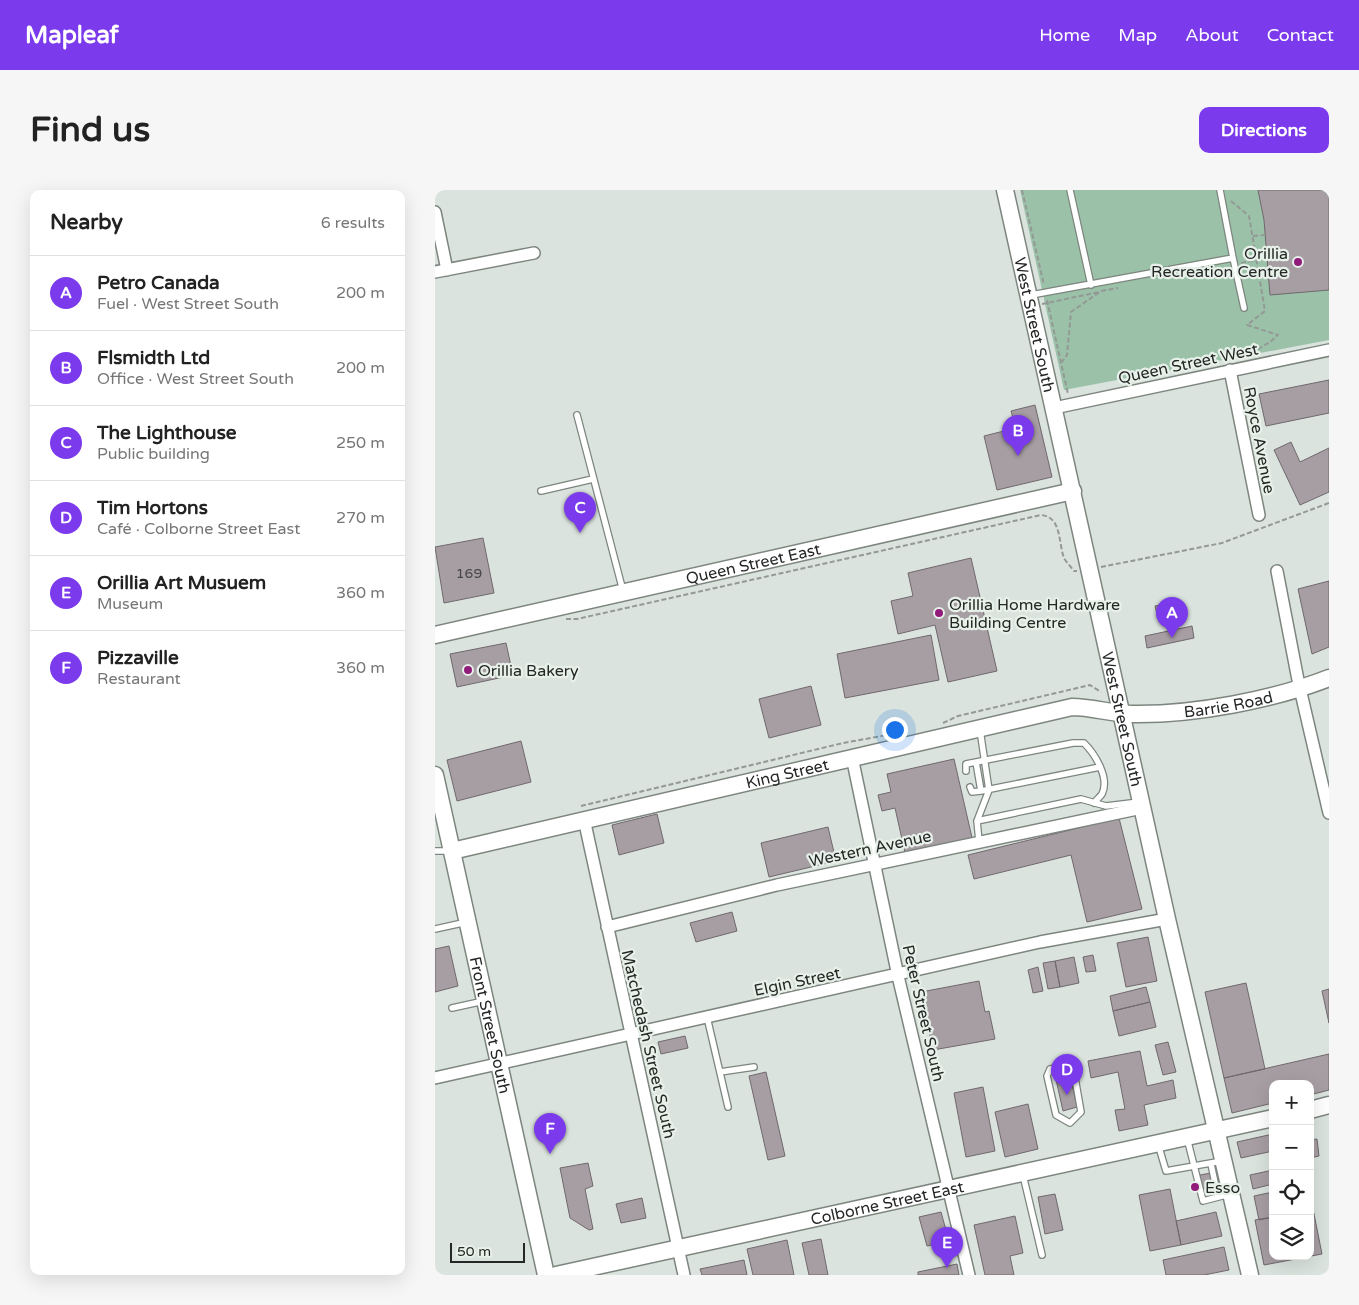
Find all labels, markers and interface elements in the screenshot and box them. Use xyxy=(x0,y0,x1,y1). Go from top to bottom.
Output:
text: Mapleaf xyxy=(25,21,119,50)
text: Home xyxy=(1039,24,1090,46)
text: Map xyxy=(1118,24,1157,46)
text: About xyxy=(1185,24,1239,46)
text: Contact xyxy=(1267,24,1334,46)
button: Directions xyxy=(1199,107,1329,153)
text: Find us xyxy=(30,109,150,151)
text: Nearby xyxy=(50,210,123,235)
text: 6 results xyxy=(321,213,385,233)
place label: Orillia Recreation Centre xyxy=(1151,244,1288,282)
street label: West Street South xyxy=(1009,256,1059,394)
marker: Orillia Recreation Centre xyxy=(1292,256,1304,268)
text: Petro Canada xyxy=(97,272,220,294)
text: A xyxy=(60,283,72,303)
text: 200 m xyxy=(336,283,385,303)
text: Fuel · West Street South xyxy=(97,294,279,314)
street label: Queen Street West xyxy=(1116,339,1260,389)
text: Flsmidth Ltd xyxy=(97,347,210,369)
text: B xyxy=(60,358,72,378)
text: 200 m xyxy=(336,358,385,378)
text: Office · West Street South xyxy=(97,369,294,389)
street label: Royce Avenue xyxy=(1239,385,1279,495)
pin: B xyxy=(1002,415,1034,456)
text: The Lighthouse xyxy=(97,422,237,444)
text: C xyxy=(60,433,72,453)
text: 250 m xyxy=(336,433,385,453)
text: Public building xyxy=(97,444,210,464)
pin: C xyxy=(564,492,596,533)
text: Tim Hortons xyxy=(97,497,208,519)
text: D xyxy=(60,508,72,528)
text: 270 m xyxy=(336,508,385,528)
text: Café · Colborne Street East xyxy=(97,519,300,539)
street label: Queen Street East xyxy=(684,539,822,589)
house number: 169 xyxy=(456,565,482,582)
text: Orillia Art Musuem xyxy=(97,572,266,594)
text: E xyxy=(61,583,71,603)
text: 360 m xyxy=(336,583,385,603)
text: Museum xyxy=(97,594,163,614)
place label: Orillia Home Hardware Building Centre xyxy=(949,595,1120,633)
pin: A xyxy=(1156,597,1188,638)
marker: Orillia Home Hardware Building Centre xyxy=(933,607,945,619)
text: Pizzaville xyxy=(97,647,179,669)
street label: West Street South xyxy=(1097,650,1146,789)
text: F xyxy=(61,658,71,678)
text: 360 m xyxy=(336,658,385,678)
place label: Orillia Bakery xyxy=(478,661,579,681)
marker: Orillia Bakery xyxy=(462,664,474,676)
text: Restaurant xyxy=(97,669,181,689)
street label: Barrie Road xyxy=(1183,687,1275,723)
your location xyxy=(882,717,908,743)
street label: King Street xyxy=(744,755,831,793)
street label: Western Avenue xyxy=(807,826,933,872)
street label: Peter Street South xyxy=(898,943,949,1084)
street label: Matchedash Street South xyxy=(617,948,680,1141)
street label: Front Street South xyxy=(465,955,514,1096)
street label: Elgin Street xyxy=(752,963,842,1001)
pin: D xyxy=(1051,1054,1083,1095)
map controls xyxy=(1269,1080,1314,1260)
button: + xyxy=(1269,1080,1314,1125)
pin: F xyxy=(534,1113,566,1154)
button: − xyxy=(1269,1125,1314,1170)
button: locate xyxy=(1269,1170,1314,1215)
street label: Colborne Street East xyxy=(809,1177,966,1230)
place label: Esso xyxy=(1205,1178,1240,1198)
marker: Esso xyxy=(1189,1181,1201,1193)
button: layers xyxy=(1269,1215,1314,1260)
pin: E xyxy=(931,1227,963,1268)
scale bar xyxy=(450,1240,525,1263)
text: 50 m xyxy=(457,1243,491,1260)

